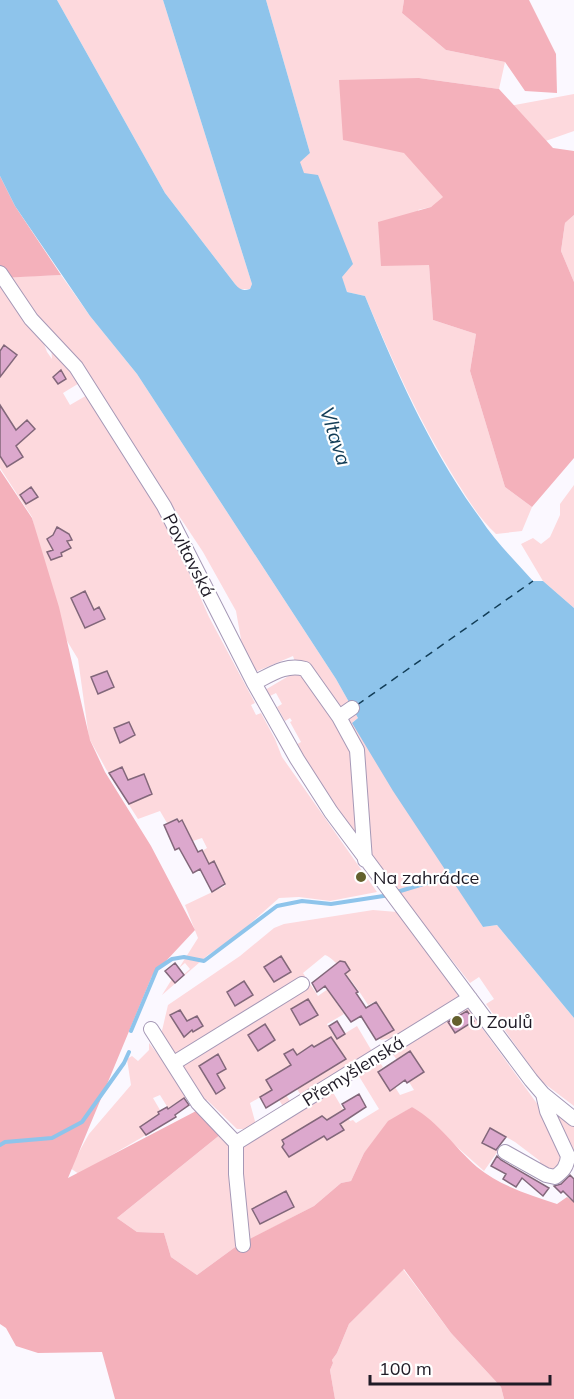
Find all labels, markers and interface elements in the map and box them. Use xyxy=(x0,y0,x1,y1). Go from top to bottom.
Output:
water label: Vltava xyxy=(315,404,357,468)
street label: Povltavská xyxy=(158,509,220,601)
place label: Na zahrádce xyxy=(373,866,479,889)
marker: Na zahrádce xyxy=(354,870,368,884)
place label: U Zoulů xyxy=(469,1010,533,1033)
marker: U Zoulů xyxy=(450,1014,464,1028)
street label: Přemyšlenská xyxy=(298,1031,408,1111)
scale bar xyxy=(370,1348,550,1386)
text: 100 m xyxy=(379,1357,432,1380)

